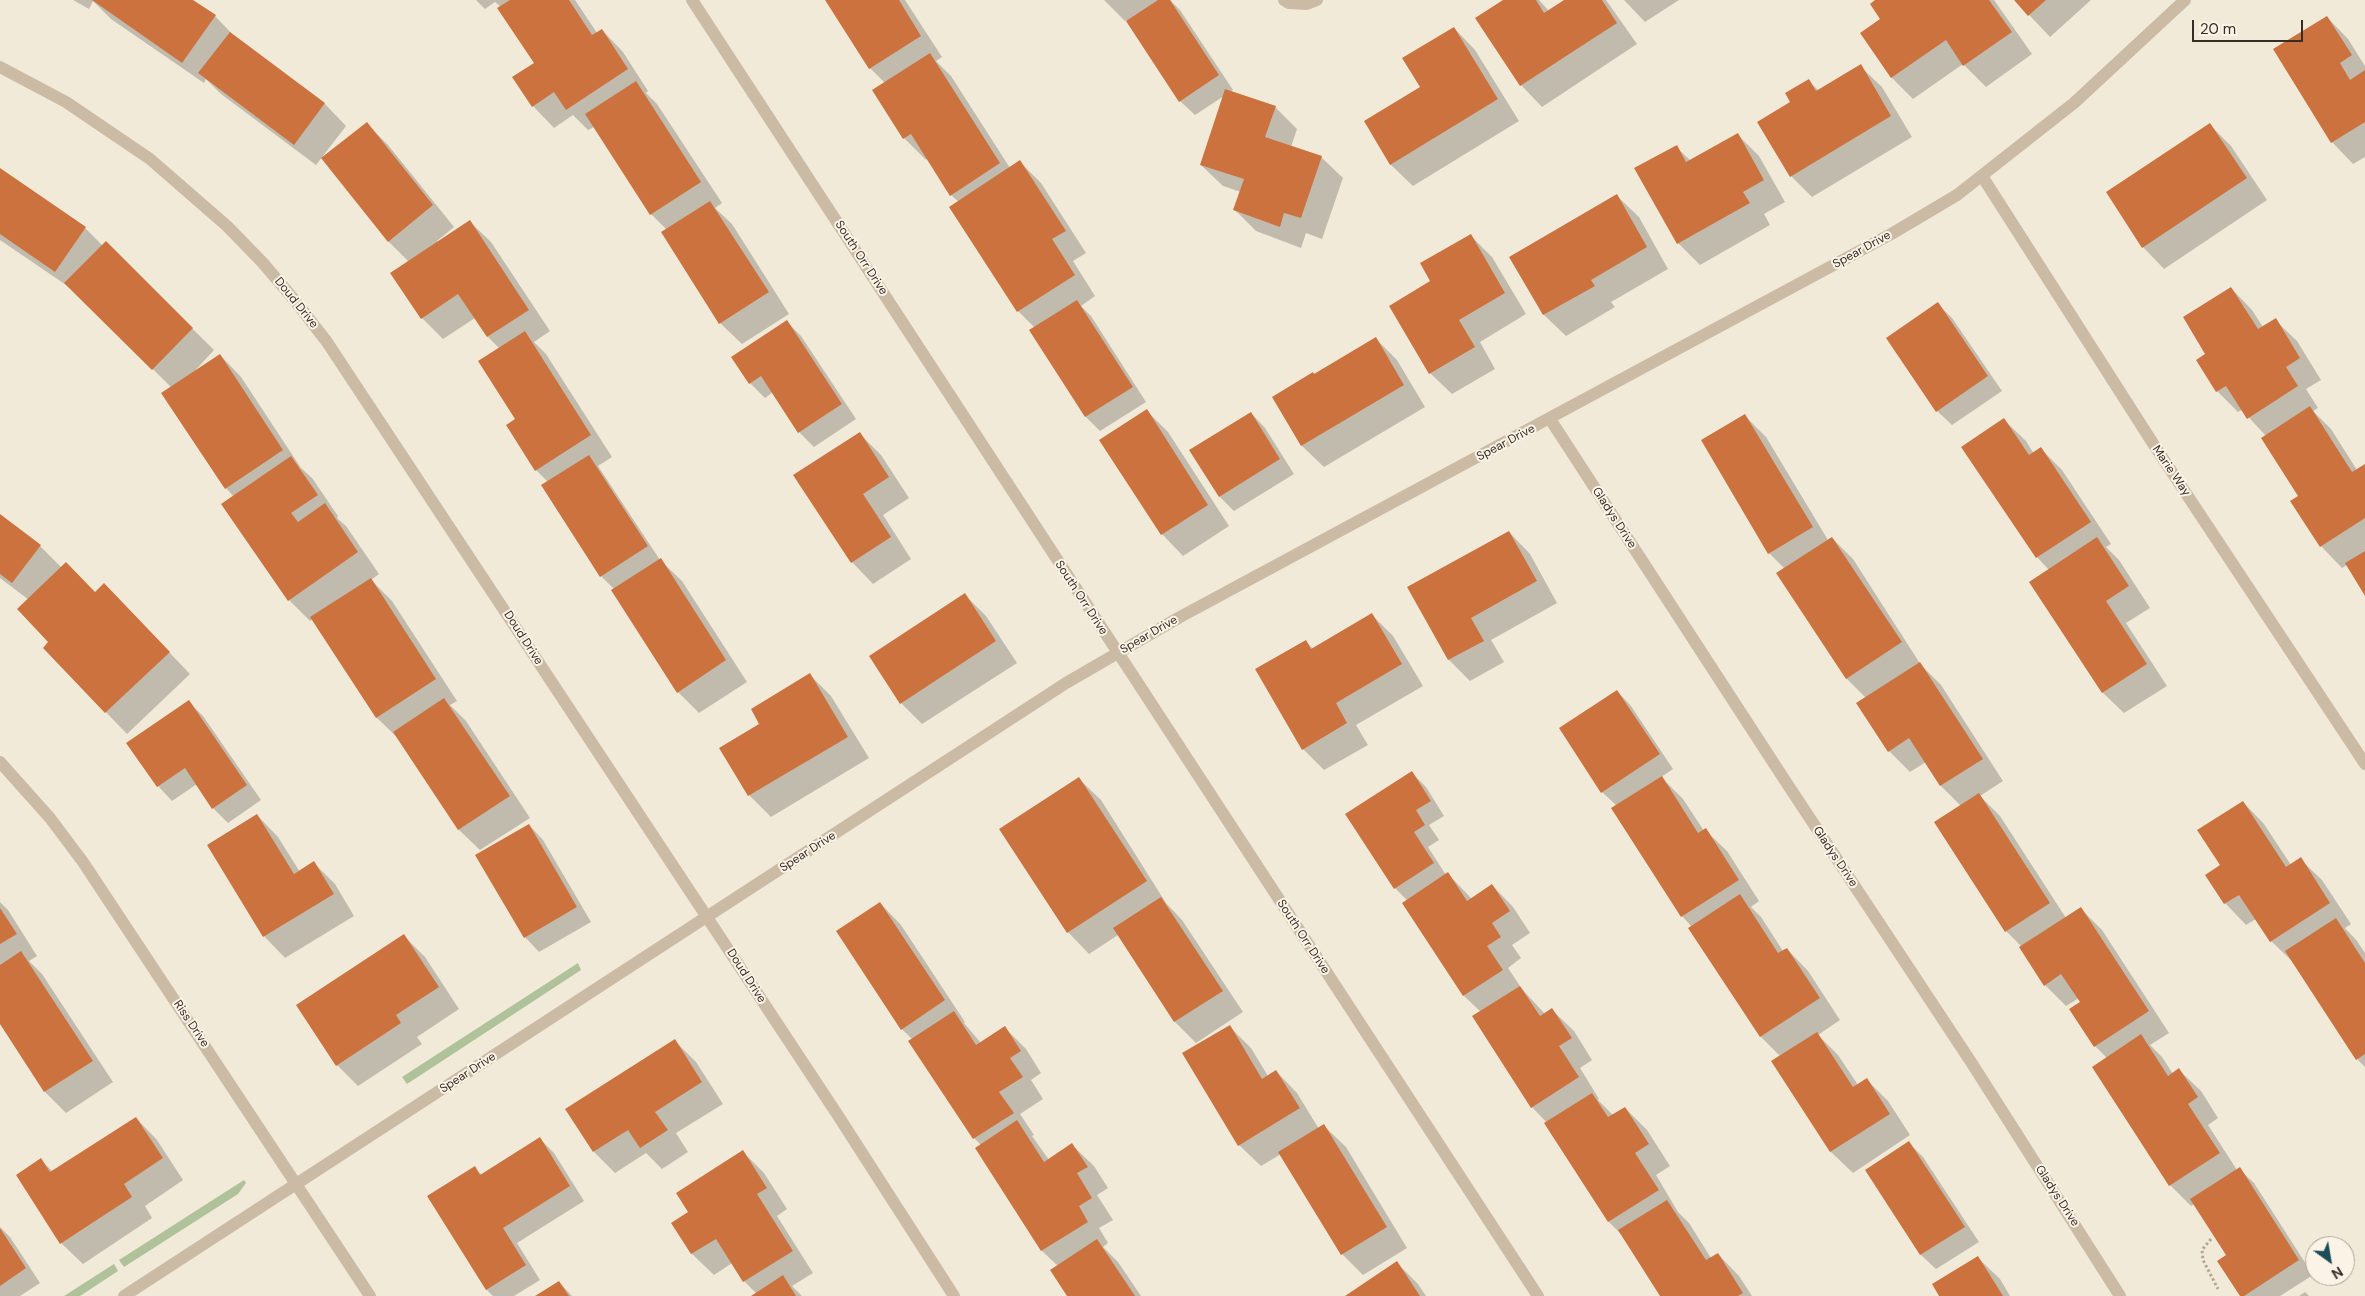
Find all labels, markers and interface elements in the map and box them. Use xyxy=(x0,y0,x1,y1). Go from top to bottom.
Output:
scale bar xyxy=(2195,10,2306,42)
text: 20 m xyxy=(2200,19,2236,39)
street label: South Orr Drive xyxy=(832,218,890,298)
street label: Spear Drive xyxy=(1831,228,1893,272)
street label: Doud Drive xyxy=(271,275,321,331)
street label: Spear Drive xyxy=(1474,422,1538,464)
street label: Marie Way xyxy=(2149,443,2193,499)
street label: Gladys Drive xyxy=(1589,485,1639,551)
street label: South Orr Drive xyxy=(1052,558,1110,638)
street label: Doud Drive xyxy=(500,608,546,668)
street label: Spear Drive xyxy=(1118,613,1180,657)
street label: Gladys Drive xyxy=(1810,824,1860,890)
street label: Spear Drive xyxy=(777,829,839,875)
street label: South Orr Drive xyxy=(1274,897,1332,977)
street label: Doud Drive xyxy=(723,946,769,1006)
street label: Riss Drive xyxy=(170,998,212,1050)
street label: Spear Drive xyxy=(437,1050,499,1096)
street label: Gladys Drive xyxy=(2032,1163,2082,1229)
north arrow xyxy=(2305,1236,2355,1286)
text: N xyxy=(2328,1263,2347,1283)

